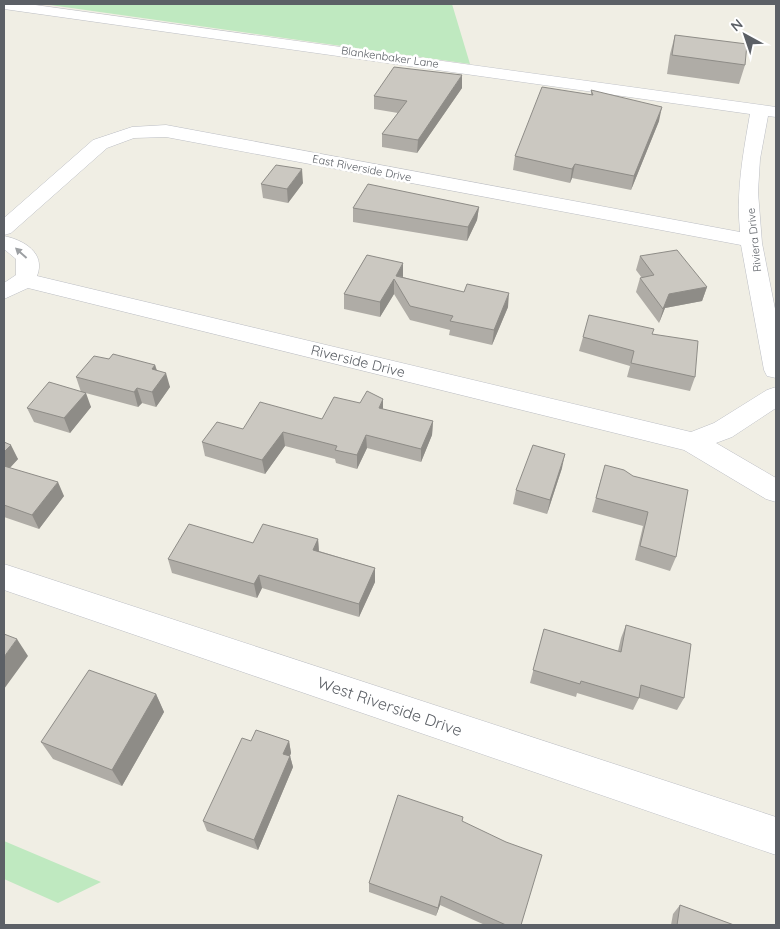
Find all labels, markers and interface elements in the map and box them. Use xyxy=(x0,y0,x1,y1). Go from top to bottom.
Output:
north arrow xyxy=(720,10,770,60)
text: N xyxy=(727,15,746,35)
street label: Blankenbaker Lane xyxy=(340,43,440,71)
street label: East Riverside Drive xyxy=(311,152,413,184)
street label: Riviera Drive xyxy=(744,207,764,273)
one-way arrow xyxy=(15,247,27,258)
street label: Riverside Drive xyxy=(309,341,407,381)
street label: West Riverside Drive xyxy=(315,672,465,740)

